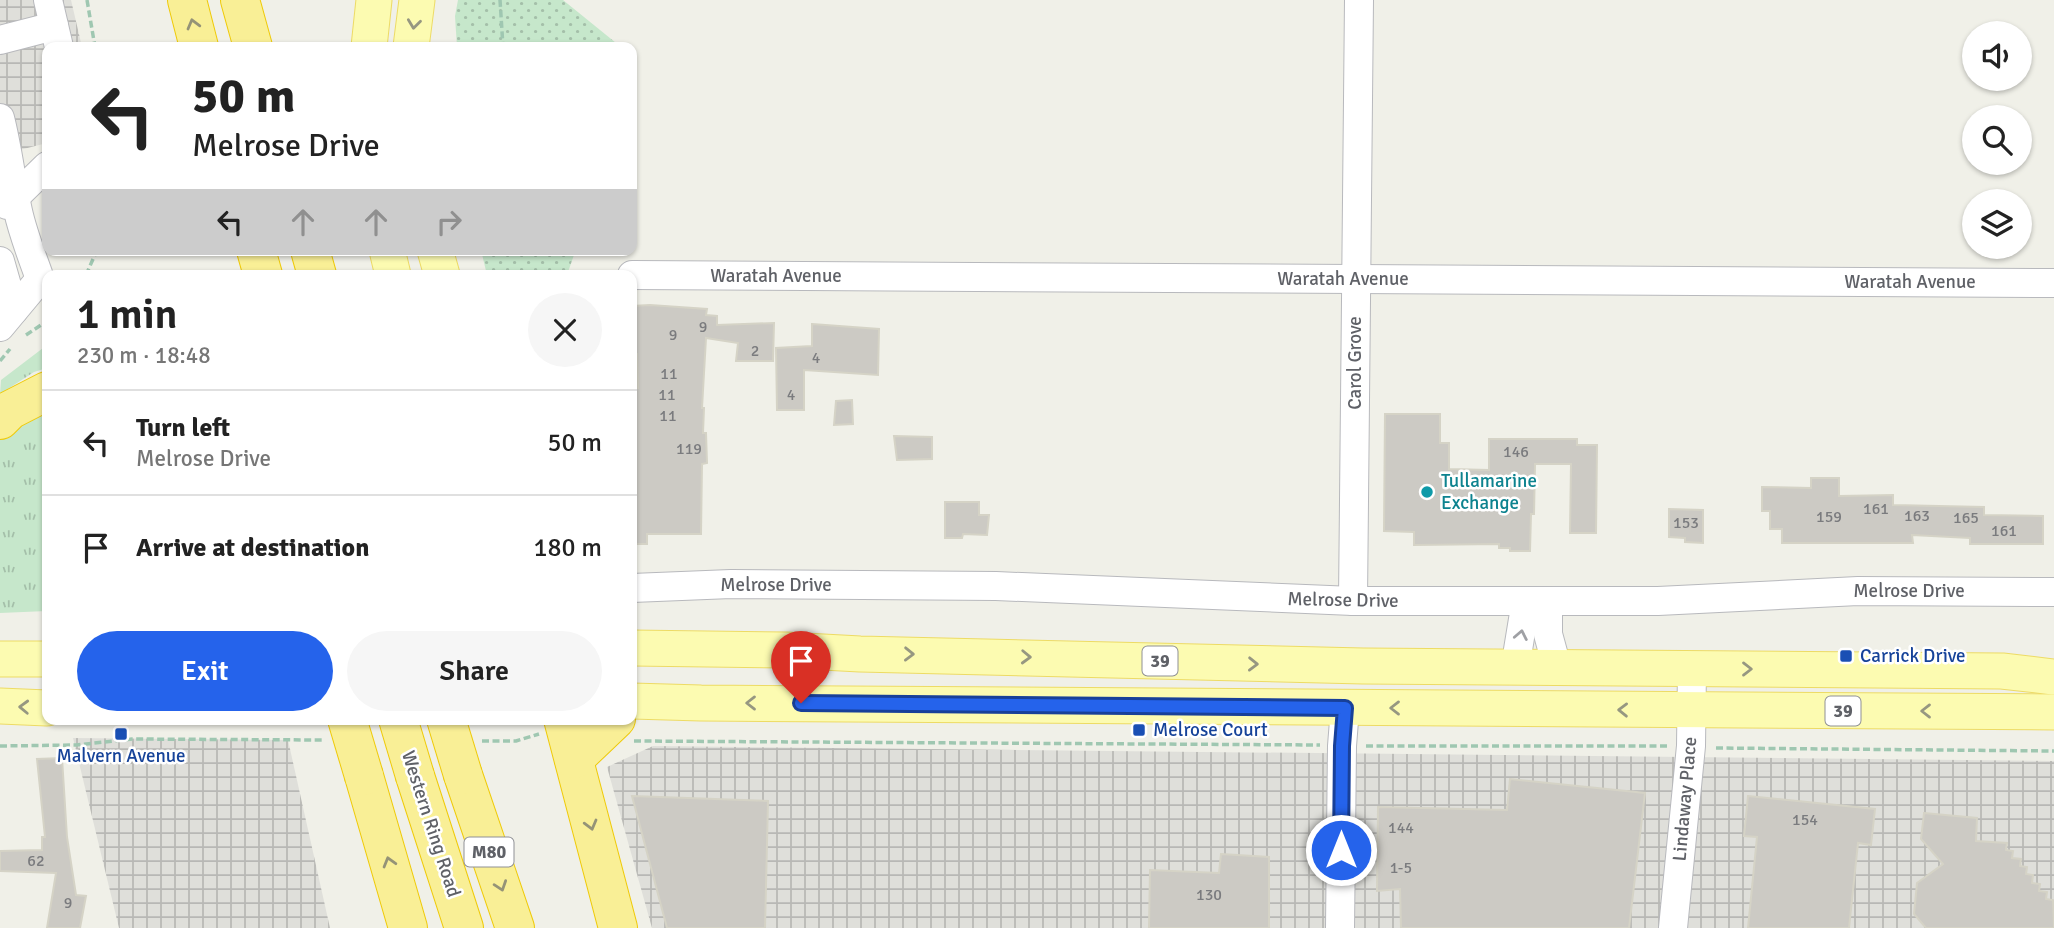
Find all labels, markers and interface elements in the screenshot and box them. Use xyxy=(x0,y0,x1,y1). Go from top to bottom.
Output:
one-way arrow xyxy=(187,18,201,30)
one-way arrow xyxy=(407,18,422,29)
map controls xyxy=(1962,21,2032,259)
button: sound xyxy=(1962,21,2032,91)
text: 50 m xyxy=(192,66,295,126)
icon: left xyxy=(77,70,168,161)
button: search xyxy=(1962,105,2032,175)
text: Melrose Drive xyxy=(192,126,380,165)
button: layers xyxy=(1962,189,2032,259)
icon: left xyxy=(211,203,249,241)
icon: ahead xyxy=(284,203,322,241)
icon: ahead xyxy=(357,203,395,241)
icon: right xyxy=(430,203,468,241)
street label: Waratah Avenue xyxy=(710,264,842,288)
street label: Waratah Avenue xyxy=(1277,267,1409,291)
street label: Waratah Avenue xyxy=(1844,270,1976,294)
text: 1 min xyxy=(77,289,178,340)
button: close xyxy=(528,293,602,367)
street label: Carol Grove xyxy=(1343,316,1367,410)
house number: 9 xyxy=(699,317,707,337)
house number: 9 xyxy=(669,325,677,345)
text: 230 m · 18:48 xyxy=(77,341,211,370)
house number: 2 xyxy=(751,341,759,361)
house number: 4 xyxy=(812,348,821,368)
house number: 11 xyxy=(660,364,678,384)
house number: 11 xyxy=(658,385,676,405)
house number: 4 xyxy=(787,385,796,405)
house number: 11 xyxy=(659,406,677,426)
text: Turn left xyxy=(136,412,230,444)
icon: left xyxy=(77,424,115,462)
text: 50 m xyxy=(547,427,602,459)
house number: 119 xyxy=(676,439,702,459)
house number: 146 xyxy=(1503,442,1529,462)
text: Melrose Drive xyxy=(136,444,271,473)
place label: Tullamarine Exchange xyxy=(1441,469,1537,515)
marker: Tullamarine Exchange xyxy=(1419,484,1435,500)
house number: 161 xyxy=(1863,499,1889,519)
house number: 163 xyxy=(1904,506,1930,526)
house number: 159 xyxy=(1816,507,1842,527)
house number: 165 xyxy=(1953,508,1979,528)
house number: 153 xyxy=(1673,513,1699,533)
house number: 161 xyxy=(1991,521,2017,541)
icon: arrive xyxy=(77,529,115,567)
text: Arrive at destination xyxy=(136,532,369,564)
text: 180 m xyxy=(533,532,602,564)
street label: Melrose Drive xyxy=(720,573,832,597)
street label: Melrose Drive xyxy=(1853,579,1965,603)
street label: Melrose Drive xyxy=(1287,587,1399,613)
one-way arrow xyxy=(1513,629,1528,640)
button: Exit xyxy=(77,631,333,711)
button: Share xyxy=(347,631,602,711)
pin xyxy=(771,631,831,703)
icon: arrive xyxy=(782,642,820,680)
place label: Carrick Drive xyxy=(1860,644,1966,668)
road number: 39 xyxy=(1142,646,1178,676)
one-way arrow xyxy=(903,647,914,662)
marker: Carrick Drive xyxy=(1838,648,1854,664)
one-way arrow xyxy=(1020,650,1031,665)
one-way arrow xyxy=(1248,656,1259,672)
one-way arrow xyxy=(1742,661,1753,677)
one-way arrow xyxy=(745,695,756,711)
road number: 39 xyxy=(1826,696,1860,726)
one-way arrow xyxy=(18,700,29,715)
one-way arrow xyxy=(1390,700,1400,716)
one-way arrow xyxy=(1617,702,1628,718)
one-way arrow xyxy=(1921,703,1931,719)
place label: Melrose Court xyxy=(1153,718,1268,742)
marker: Melrose Court xyxy=(1131,722,1147,738)
marker: Malvern Avenue xyxy=(113,726,129,742)
street label: Lindaway Place xyxy=(1668,736,1702,862)
place label: Malvern Avenue xyxy=(56,744,186,768)
street label: Western Ring Road xyxy=(396,748,466,900)
house number: 154 xyxy=(1792,810,1818,830)
position arrow xyxy=(1304,813,1378,887)
house number: 144 xyxy=(1388,818,1414,838)
one-way arrow xyxy=(583,819,597,831)
road number: M80 xyxy=(464,838,514,866)
house number: 62 xyxy=(27,851,45,871)
one-way arrow xyxy=(382,857,397,869)
house number: 1-5 xyxy=(1390,858,1412,878)
one-way arrow xyxy=(493,880,507,892)
house number: 130 xyxy=(1196,885,1222,905)
house number: 9 xyxy=(64,893,72,913)

